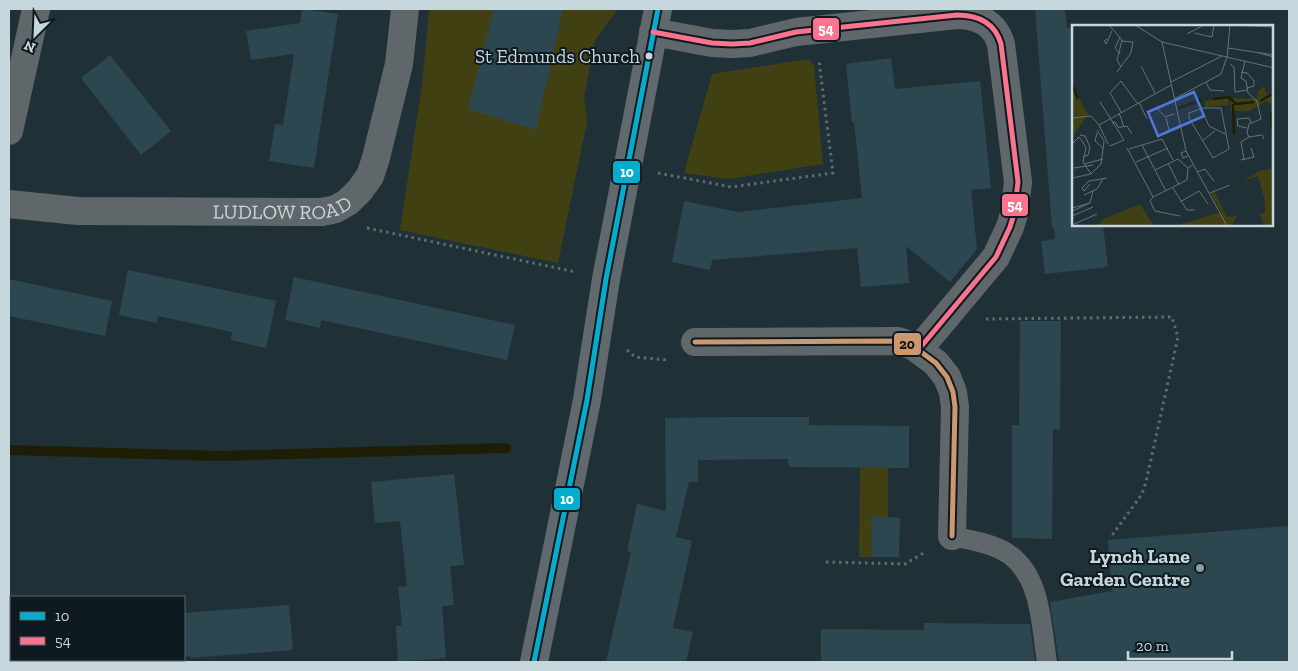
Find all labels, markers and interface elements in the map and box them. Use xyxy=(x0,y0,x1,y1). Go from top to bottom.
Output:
north arrow xyxy=(10,10,60,60)
line badge: 54 xyxy=(812,17,840,41)
text: 54 xyxy=(818,21,834,38)
inset map xyxy=(1072,25,1273,226)
text: N xyxy=(21,36,38,56)
place label: St Edmunds Church xyxy=(475,45,640,68)
marker: St Edmunds Church xyxy=(644,51,654,61)
line badge: 10 xyxy=(612,160,641,184)
text: 10 xyxy=(620,164,634,181)
street label: LUDLOW ROAD xyxy=(213,190,356,224)
line badge: 54 xyxy=(1001,193,1029,217)
text: 54 xyxy=(1007,197,1023,214)
line badge: 20 xyxy=(893,332,922,356)
text: 20 xyxy=(899,336,915,353)
line badge: 10 xyxy=(553,487,581,511)
text: 10 xyxy=(560,491,574,508)
place label: Lynch Lane Garden Centre xyxy=(1060,544,1190,591)
marker: Lynch Lane Garden Centre xyxy=(1194,562,1206,574)
legend xyxy=(10,596,185,661)
text: 10 xyxy=(55,607,69,625)
scale bar xyxy=(1128,628,1232,660)
text: 54 xyxy=(55,632,71,650)
text: 20 m xyxy=(1136,637,1169,655)

